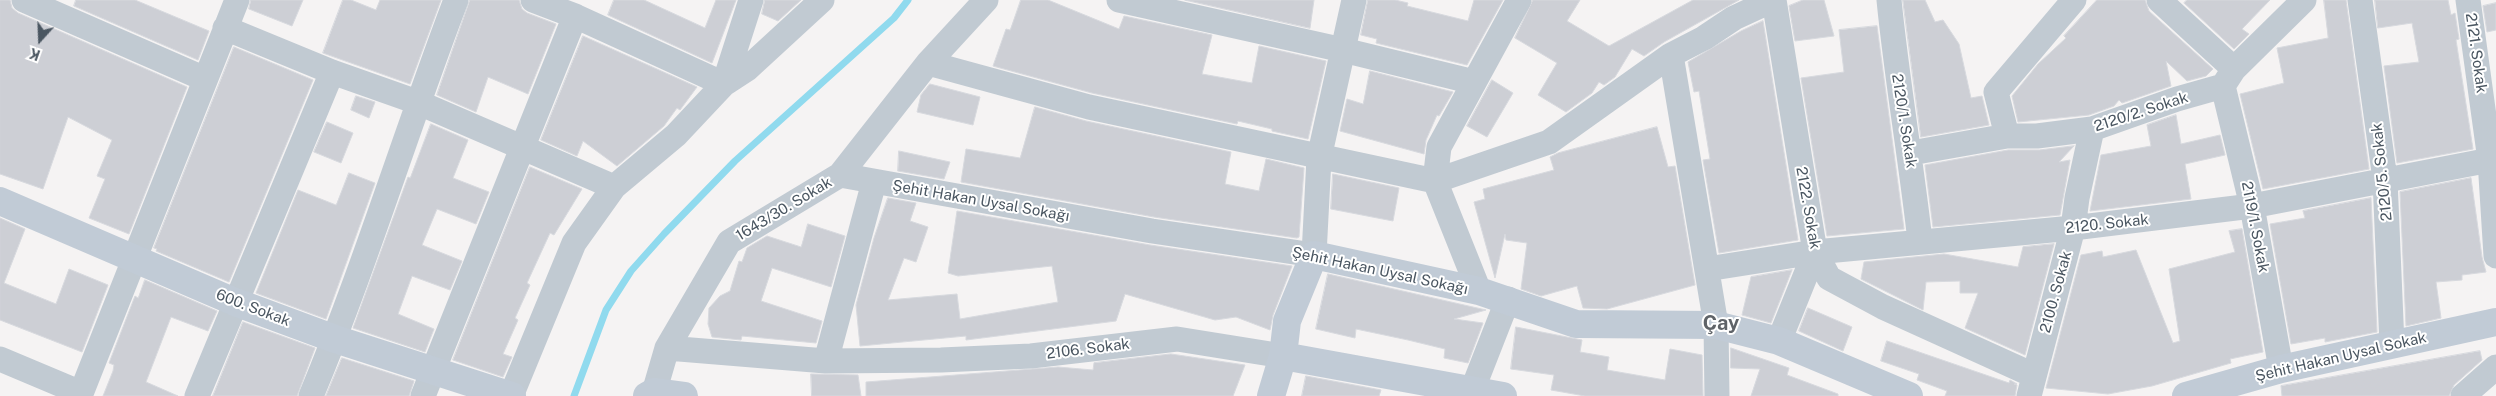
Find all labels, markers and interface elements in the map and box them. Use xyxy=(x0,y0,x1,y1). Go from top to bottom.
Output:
street label: 2121. Sokak xyxy=(2461,12,2491,94)
north arrow xyxy=(15,15,65,65)
text: K xyxy=(27,45,42,63)
street label: 2120/1. Sokak xyxy=(1888,73,1920,169)
street label: 2120/2. Sokak xyxy=(2092,88,2190,136)
street label: 2120/5. Sokak xyxy=(2368,122,2396,222)
street label: 2122. Sokak xyxy=(1792,165,1824,251)
street label: 1643/30. Sokak xyxy=(733,173,835,245)
street label: Şehit Hakan Uysal Sokağı xyxy=(891,177,1071,225)
street label: 2119/1. Sokak xyxy=(2237,180,2273,274)
street label: 2120. Sokak xyxy=(2064,211,2150,237)
street label: Şehit Hakan Uysal Sokağı xyxy=(1290,244,1470,298)
street label: 2100. Sokak xyxy=(2036,249,2076,335)
street label: 600. Sokak xyxy=(213,286,293,330)
district label: Çay xyxy=(1703,312,1739,336)
street label: Şehit Hakan Uysal Sokak xyxy=(2254,329,2428,385)
street label: 2106. Sokak xyxy=(1045,335,1131,363)

